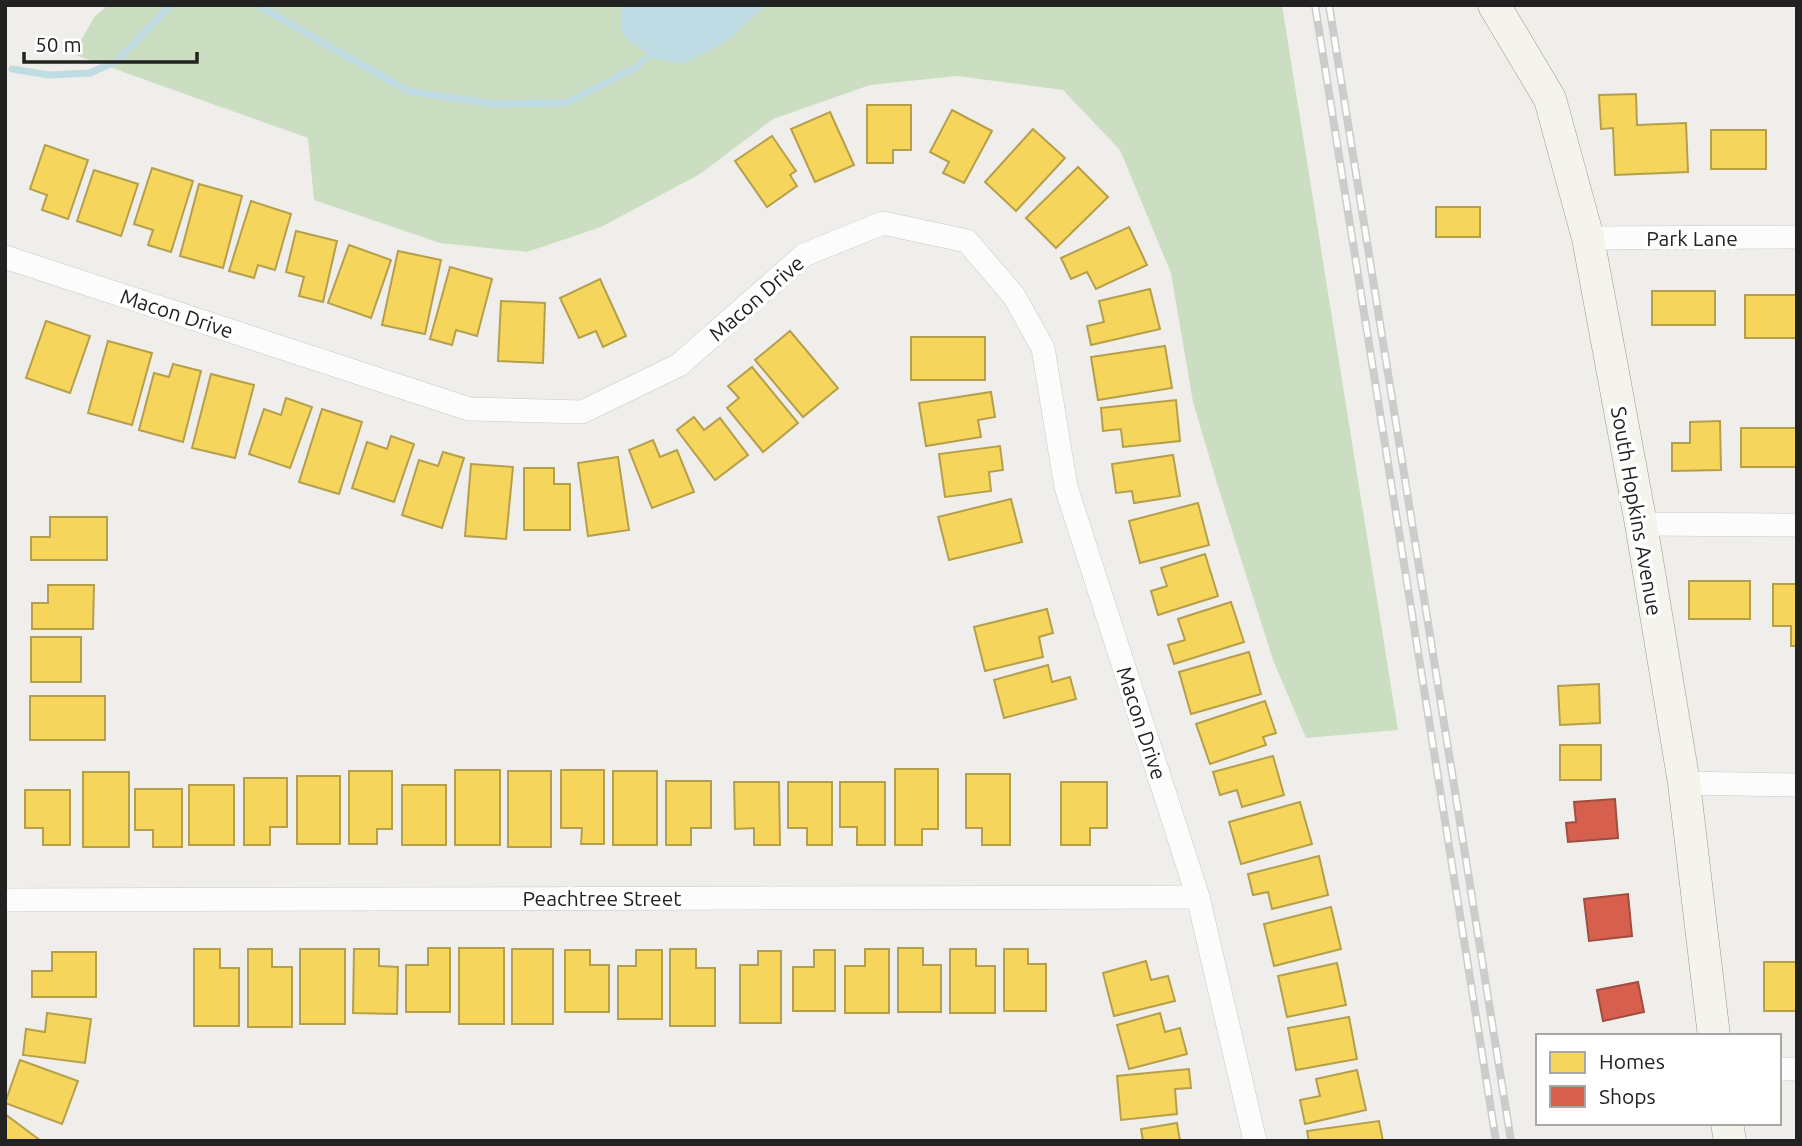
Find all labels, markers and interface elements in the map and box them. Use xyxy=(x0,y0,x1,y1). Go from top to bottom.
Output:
scale bar xyxy=(24,21,198,65)
text: 50 m xyxy=(35,32,82,56)
street label: Park Lane xyxy=(1646,226,1738,250)
street label: Macon Drive xyxy=(704,250,808,346)
street label: Macon Drive xyxy=(117,283,237,343)
street label: South Hopkins Avenue xyxy=(1607,405,1667,617)
street label: Macon Drive xyxy=(1112,663,1172,783)
street label: Peachtree Street xyxy=(522,886,682,910)
legend xyxy=(1536,1034,1781,1125)
text: Homes xyxy=(1599,1049,1665,1073)
text: Shops xyxy=(1599,1084,1656,1108)

